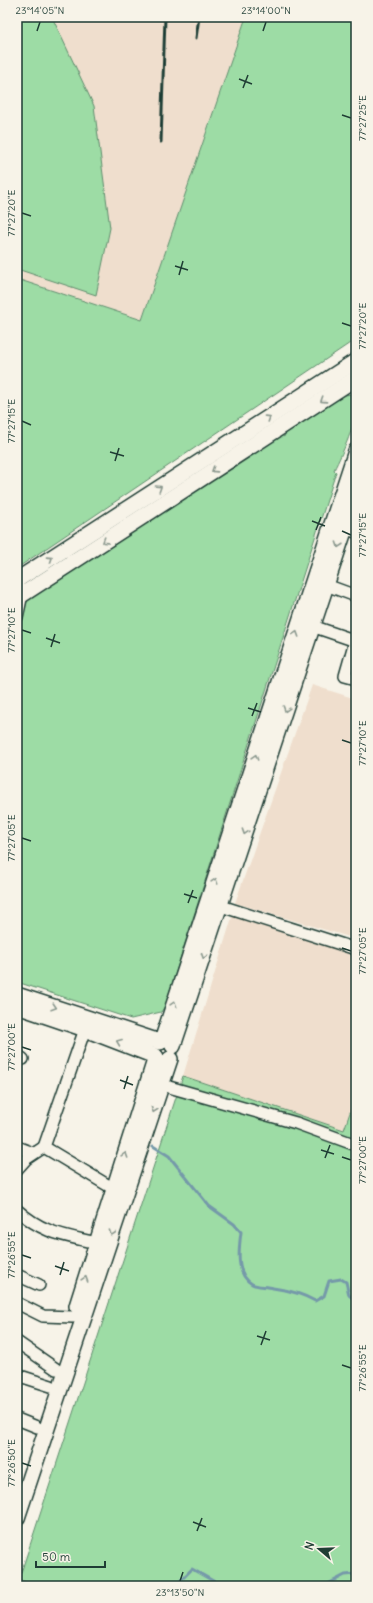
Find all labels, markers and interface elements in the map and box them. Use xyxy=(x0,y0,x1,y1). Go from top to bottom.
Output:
text: 23°14'05"N xyxy=(16,4,64,17)
text: 23°14'00"N xyxy=(241,4,291,17)
text: 77°27'25"E xyxy=(356,95,369,141)
text: 77°27'20"E xyxy=(5,189,18,236)
text: 77°27'20"E xyxy=(356,302,369,349)
one-way arrow xyxy=(320,395,327,402)
text: 77°27'15"E xyxy=(5,399,18,443)
one-way arrow xyxy=(264,415,271,423)
one-way arrow xyxy=(211,465,218,473)
one-way arrow xyxy=(155,486,162,493)
text: 77°27'15"E xyxy=(356,513,369,557)
one-way arrow xyxy=(102,536,109,543)
one-way arrow xyxy=(335,542,344,549)
one-way arrow xyxy=(46,556,53,564)
text: 77°27'10"E xyxy=(5,607,18,653)
one-way arrow xyxy=(291,630,299,637)
one-way arrow xyxy=(282,705,290,712)
text: 77°27'10"E xyxy=(356,720,369,766)
one-way arrow xyxy=(251,754,259,761)
text: 77°27'05"E xyxy=(5,814,18,862)
one-way arrow xyxy=(241,829,250,836)
one-way arrow xyxy=(210,878,219,885)
text: 77°27'05"E xyxy=(356,927,369,975)
one-way arrow xyxy=(200,952,209,959)
one-way arrow xyxy=(170,1001,178,1008)
one-way arrow xyxy=(50,1002,57,1011)
text: 77°27'00"E xyxy=(5,1023,18,1071)
one-way arrow xyxy=(115,1038,122,1046)
one-way arrow xyxy=(150,1106,158,1113)
text: 77°27'00"E xyxy=(356,1136,369,1184)
one-way arrow xyxy=(120,1152,129,1159)
one-way arrow xyxy=(108,1229,117,1236)
text: 77°26'55"E xyxy=(5,1231,18,1279)
one-way arrow xyxy=(80,1276,89,1283)
text: 77°26'55"E xyxy=(356,1344,369,1392)
text: 77°26'50"E xyxy=(5,1439,18,1487)
north arrow xyxy=(299,1529,339,1569)
text: N xyxy=(302,1540,317,1552)
scale bar xyxy=(36,1543,105,1569)
text: 50 m xyxy=(42,1549,71,1564)
text: 23°13'50"N xyxy=(156,1586,204,1599)

